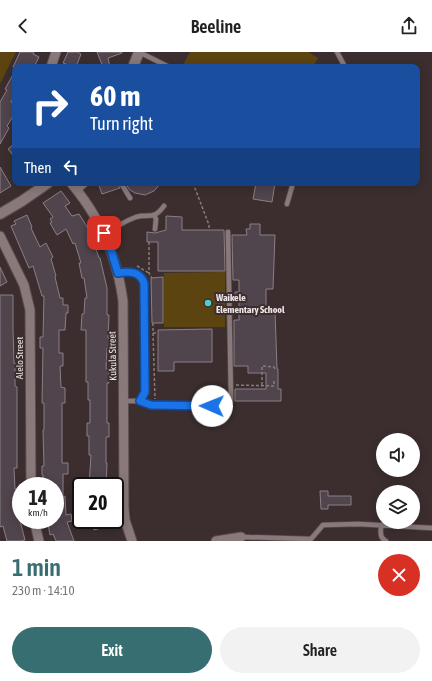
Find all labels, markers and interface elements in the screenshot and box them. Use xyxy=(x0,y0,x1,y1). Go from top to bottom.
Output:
icon: back xyxy=(12,15,34,37)
icon: share xyxy=(398,15,420,37)
text: Beeline xyxy=(191,16,241,37)
icon: right xyxy=(24,80,76,132)
text: 60 m xyxy=(90,80,140,112)
text: Turn right xyxy=(90,113,153,134)
icon: left xyxy=(60,156,82,178)
text: Then xyxy=(24,159,52,176)
pin xyxy=(87,216,121,250)
icon: arrive xyxy=(93,222,115,244)
place label: Waikele Elementary School xyxy=(215,292,285,315)
marker: Waikele Elementary School xyxy=(203,298,213,308)
street label: Kukula Street xyxy=(107,331,118,381)
street label: Alelo Street xyxy=(14,337,25,379)
position arrow xyxy=(191,385,233,427)
map controls xyxy=(376,433,420,529)
button: sound xyxy=(376,433,420,477)
speed limit sign: 20 xyxy=(72,477,124,529)
button: layers xyxy=(376,485,420,529)
text: 14 xyxy=(29,486,47,509)
text: km/h xyxy=(28,507,48,518)
text: 1 min xyxy=(12,554,61,581)
button: close xyxy=(378,554,420,596)
text: 230 m · 14:10 xyxy=(12,583,75,598)
button: Exit xyxy=(12,627,212,673)
button: Share xyxy=(220,627,420,673)

